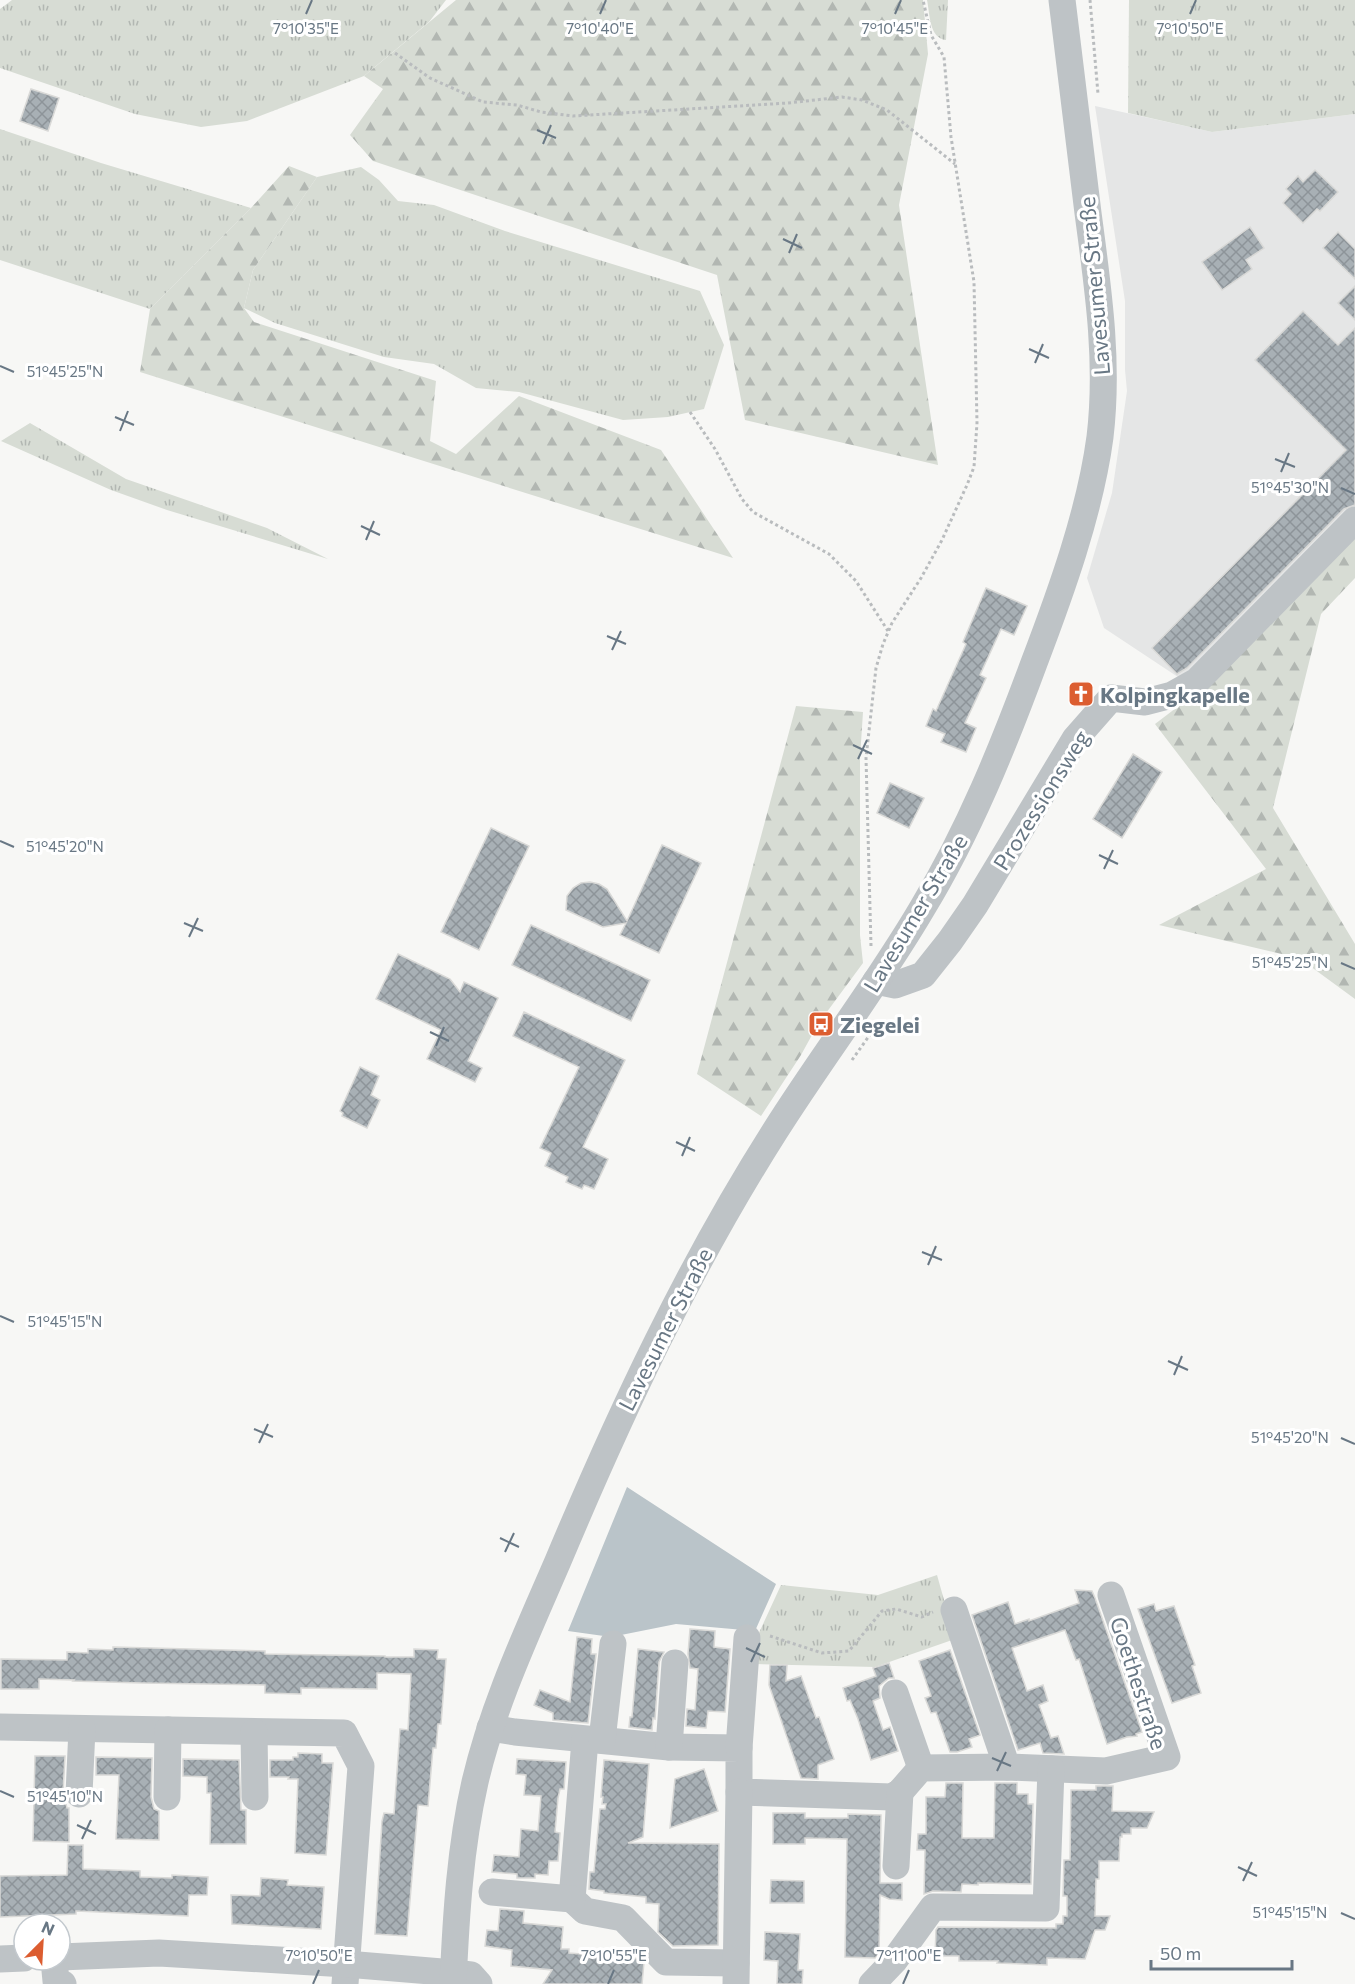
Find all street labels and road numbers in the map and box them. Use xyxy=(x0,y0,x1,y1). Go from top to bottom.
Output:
street label: Lavesumer Straße xyxy=(1073,196,1115,376)
street label: Prozessionsweg xyxy=(987,725,1095,875)
street label: Lavesumer Straße xyxy=(857,829,973,997)
street label: Lavesumer Straße xyxy=(612,1243,718,1415)
street label: Goethestraße xyxy=(1105,1613,1173,1753)

